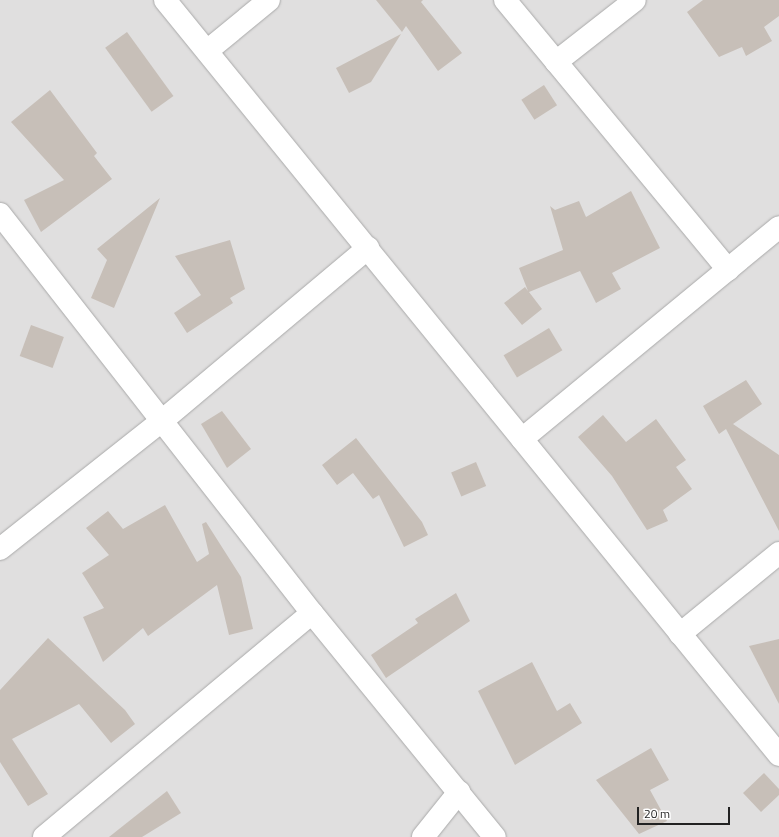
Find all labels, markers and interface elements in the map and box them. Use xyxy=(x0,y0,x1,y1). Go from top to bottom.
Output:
scale bar xyxy=(639,799,732,825)
text: 20 m xyxy=(644,804,670,823)

